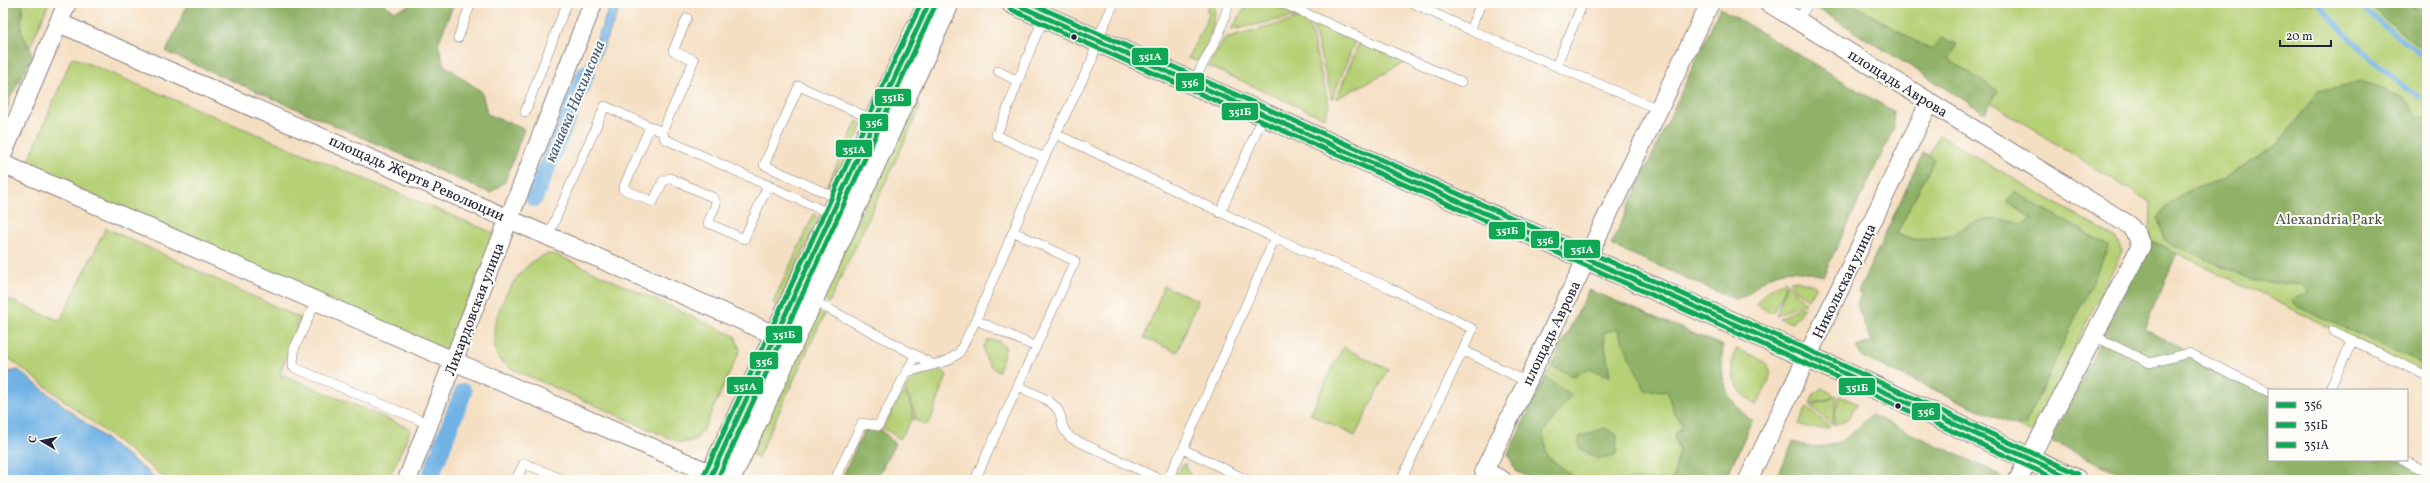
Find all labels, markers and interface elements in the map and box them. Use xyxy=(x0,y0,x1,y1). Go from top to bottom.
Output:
scale bar xyxy=(2280,22,2331,48)
text: 20 m xyxy=(2286,29,2313,45)
unlabelled marker xyxy=(1069,32,1079,42)
water label: канавка Нахимсона xyxy=(540,37,612,166)
street label: площадь Аврова xyxy=(1843,45,1951,123)
line badge: 351А xyxy=(1131,47,1169,66)
text: 351А xyxy=(1138,50,1162,65)
line badge: 356 xyxy=(1175,72,1205,92)
text: 356 xyxy=(1182,76,1198,91)
line badge: 351Б xyxy=(874,88,912,107)
text: 351Б xyxy=(882,91,904,106)
line badge: 351Б xyxy=(1221,102,1259,121)
text: 351Б xyxy=(1229,105,1251,120)
line badge: 356 xyxy=(859,113,889,132)
text: 356 xyxy=(866,116,882,131)
street label: площадь Жертв Революции xyxy=(325,131,508,228)
line badge: 351А xyxy=(835,139,873,158)
text: 351А xyxy=(842,143,866,158)
park label: Alexandria Park xyxy=(2276,210,2382,231)
street label: Никольская улица xyxy=(1808,220,1882,343)
line badge: 351Б xyxy=(1488,221,1526,240)
text: 351Б xyxy=(1496,224,1518,239)
line badge: 356 xyxy=(1530,230,1560,249)
text: 356 xyxy=(1537,234,1553,249)
line badge: 351А xyxy=(1563,239,1601,259)
street label: Лихардовская улица xyxy=(440,240,510,379)
text: 351А xyxy=(1570,243,1594,258)
street label: площадь Аврова xyxy=(1518,278,1587,390)
line badge: 351Б xyxy=(765,325,803,344)
text: 351Б xyxy=(773,328,795,343)
line badge: 356 xyxy=(749,351,779,370)
text: 356 xyxy=(756,355,772,370)
line badge: 351А xyxy=(726,376,764,395)
line badge: 351Б xyxy=(1838,377,1876,396)
text: 351А xyxy=(733,380,757,395)
text: 351Б xyxy=(1846,381,1868,396)
legend xyxy=(2268,389,2408,461)
text: 356 xyxy=(2304,398,2322,414)
unlabelled marker xyxy=(1893,401,1903,411)
line badge: 356 xyxy=(1911,402,1941,421)
text: 356 xyxy=(1918,405,1934,420)
text: 351Б xyxy=(2304,418,2328,434)
north arrow xyxy=(22,421,62,461)
text: С xyxy=(26,435,42,444)
text: 351А xyxy=(2304,438,2330,454)

